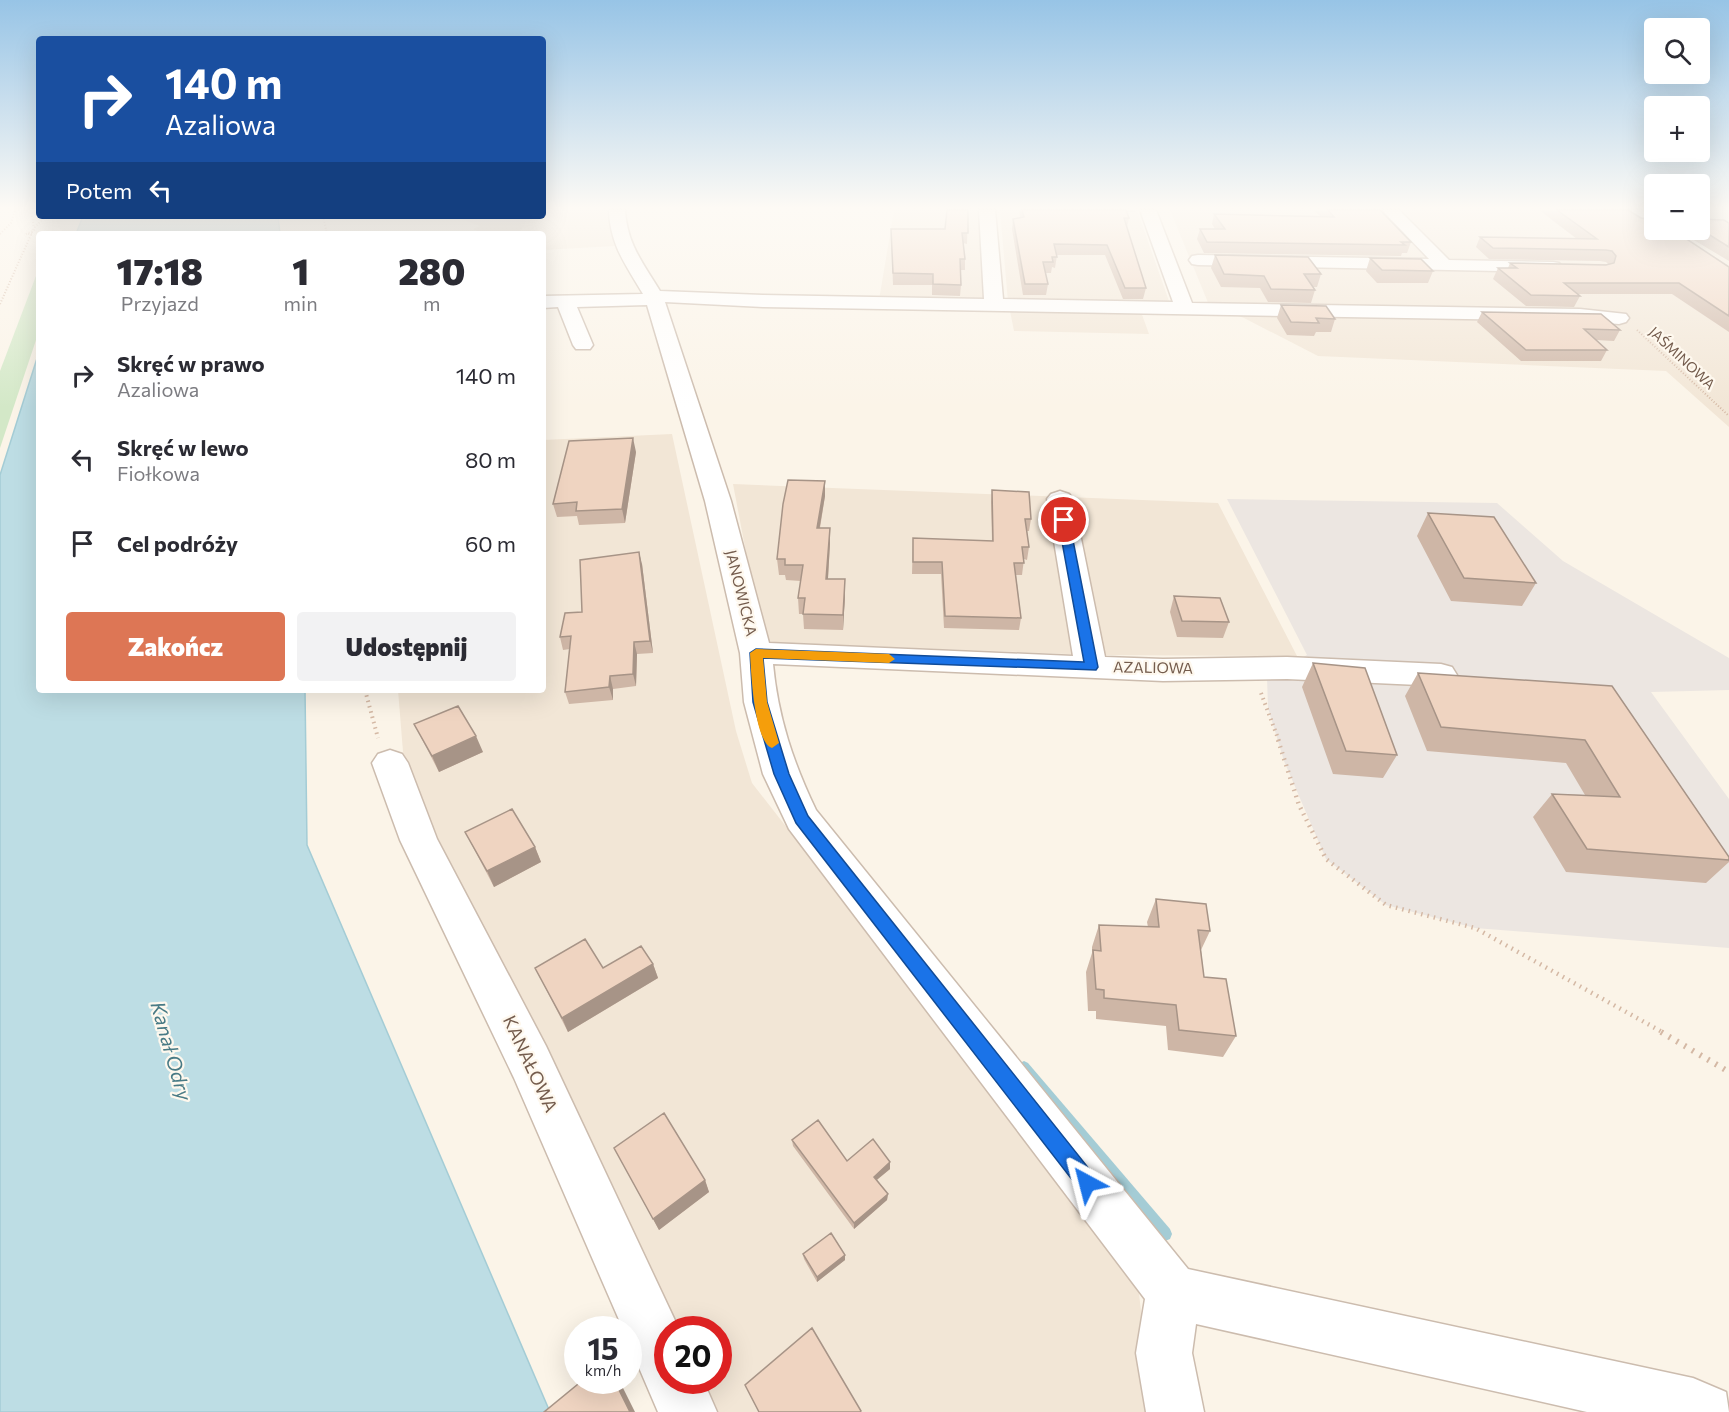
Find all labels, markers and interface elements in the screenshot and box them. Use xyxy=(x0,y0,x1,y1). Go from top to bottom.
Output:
map controls xyxy=(1644,18,1710,240)
button: search xyxy=(1644,18,1710,84)
text: 140 m xyxy=(165,56,282,108)
icon: right xyxy=(66,60,144,138)
button: + xyxy=(1644,96,1710,162)
text: Azaliowa xyxy=(165,108,276,141)
icon: left xyxy=(144,174,177,207)
button: − xyxy=(1644,174,1710,240)
text: Potem xyxy=(66,177,132,204)
text: 17:18 xyxy=(117,248,203,292)
text: 1 xyxy=(292,248,309,292)
text: 280 xyxy=(398,248,465,292)
text: Przyjazd xyxy=(121,291,199,315)
text: min xyxy=(284,291,318,315)
text: m xyxy=(423,291,441,315)
street label: JAŚMINOWA xyxy=(1646,323,1719,393)
text: Skręć w prawo xyxy=(117,350,265,377)
icon: right xyxy=(66,359,99,392)
text: 140 m xyxy=(456,362,516,389)
text: Azaliowa xyxy=(117,377,199,401)
text: Skręć w lewo xyxy=(117,434,249,461)
icon: left xyxy=(66,443,99,476)
text: 80 m xyxy=(465,446,516,473)
text: Fiołkowa xyxy=(117,461,200,485)
pin xyxy=(1038,494,1089,545)
icon: arrive xyxy=(1047,503,1080,536)
icon: arrive xyxy=(66,527,99,560)
text: Cel podróży xyxy=(117,530,238,557)
text: 60 m xyxy=(465,530,516,557)
street label: JANOWICKA xyxy=(723,548,761,638)
button: Zakończ xyxy=(66,612,285,681)
button: Udostępnij xyxy=(297,612,516,681)
street label: AZALIOWA xyxy=(1113,657,1193,677)
water label: Kanał Odry xyxy=(146,998,198,1104)
street label: KANAŁOWA xyxy=(499,1012,563,1116)
position arrow xyxy=(1055,1151,1119,1215)
speed limit sign: 20 xyxy=(654,1316,732,1394)
text: 15 xyxy=(587,1329,619,1366)
text: km/h xyxy=(585,1361,621,1379)

